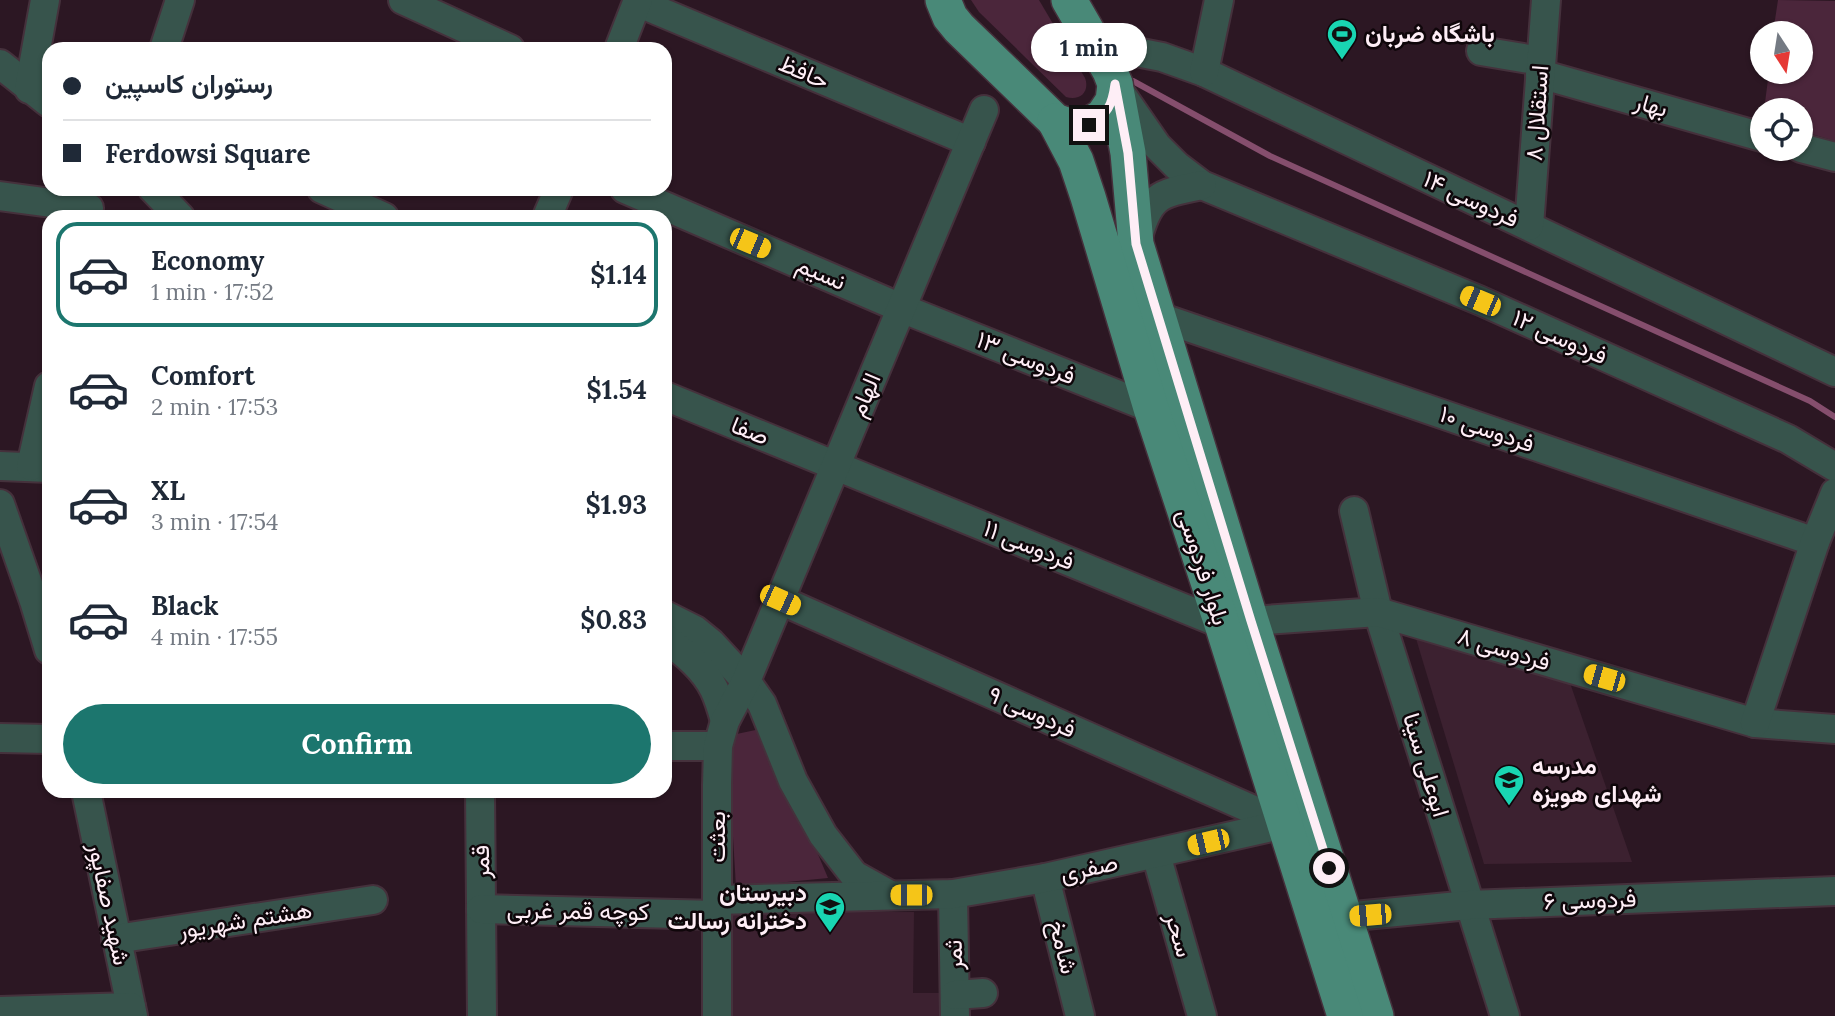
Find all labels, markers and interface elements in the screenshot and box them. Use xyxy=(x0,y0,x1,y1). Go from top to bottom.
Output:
sports icon: باشگاه ضربان xyxy=(1325,17,1359,61)
place label: باشگاه ضربان xyxy=(1365,18,1495,49)
north arrow xyxy=(1750,21,1813,84)
map controls xyxy=(1750,21,1813,161)
callout: 1 min xyxy=(1031,24,1147,72)
text: 1 min xyxy=(1060,33,1118,62)
street label: حافظ xyxy=(774,47,834,96)
street label: استقلال ۸ xyxy=(1518,64,1555,162)
text: رستوران کاسپین xyxy=(105,67,273,100)
street label: بهار xyxy=(1630,85,1672,124)
button: locate xyxy=(1750,98,1813,161)
route end xyxy=(1073,109,1105,141)
text: Ferdowsi Square xyxy=(105,137,310,170)
street label: فردوسی ۱۴ xyxy=(1418,163,1524,234)
car xyxy=(727,225,774,261)
icon: car xyxy=(67,243,130,306)
text: Economy xyxy=(151,244,264,277)
street label: نسیم xyxy=(791,248,851,298)
text: $1.14 xyxy=(590,258,647,291)
text: 1 min · 17:52 xyxy=(151,277,274,306)
car xyxy=(1457,283,1504,319)
street label: فردوسی ۱۲ xyxy=(1508,302,1613,371)
street label: فردوسی ۱۳ xyxy=(972,324,1080,391)
icon: car xyxy=(67,358,130,421)
text: Comfort xyxy=(151,359,255,392)
street label: الهام xyxy=(841,368,889,422)
text: $1.54 xyxy=(587,373,647,406)
text: 2 min · 17:53 xyxy=(151,392,278,421)
street label: فردوسی ۱۰ xyxy=(1436,398,1539,459)
street label: صفا xyxy=(727,409,774,452)
icon: car xyxy=(67,473,130,536)
text: XL xyxy=(151,474,185,507)
text: $1.93 xyxy=(586,488,647,521)
street label: بلوار فردوسی xyxy=(1170,505,1237,629)
text: 3 min · 17:54 xyxy=(151,507,278,536)
street label: فردوسی ۱۱ xyxy=(979,512,1079,577)
car xyxy=(757,582,804,618)
icon: car xyxy=(67,588,130,651)
text: Black xyxy=(151,589,219,622)
text: $0.83 xyxy=(580,603,647,636)
street label: فردوسی ۸ xyxy=(1454,620,1554,677)
text: 4 min · 17:55 xyxy=(151,622,278,651)
car xyxy=(1581,662,1628,694)
street label: فردوسی ۹ xyxy=(983,678,1081,745)
button: Confirm xyxy=(63,704,651,784)
street label: ابوعلی سینا xyxy=(1396,709,1457,821)
place label: مدرسه شهدای هویزه xyxy=(1532,750,1662,809)
school or university icon: مدرسه شهدای هویزه xyxy=(1492,763,1526,807)
street label: بعثت xyxy=(701,811,732,863)
car xyxy=(1186,827,1231,857)
street label: شهید صفاپور xyxy=(80,839,138,968)
street label: قمر xyxy=(465,845,496,880)
street label: صفری xyxy=(1057,846,1121,889)
route start xyxy=(1313,852,1345,884)
place label: دبیرستان دخترانه رسالت xyxy=(668,877,807,936)
street label: فردوسی ۶ xyxy=(1543,882,1637,917)
car xyxy=(891,885,933,906)
school or university icon: دبیرستان دخترانه رسالت xyxy=(813,890,847,934)
street label: هشتم شهریور xyxy=(175,894,314,947)
street label: کوچه قمر غربی xyxy=(506,894,650,928)
car xyxy=(1349,903,1392,927)
street label: سحر xyxy=(1158,908,1201,961)
street label: شامخ xyxy=(1040,917,1085,978)
street label: ثمر xyxy=(938,940,969,971)

